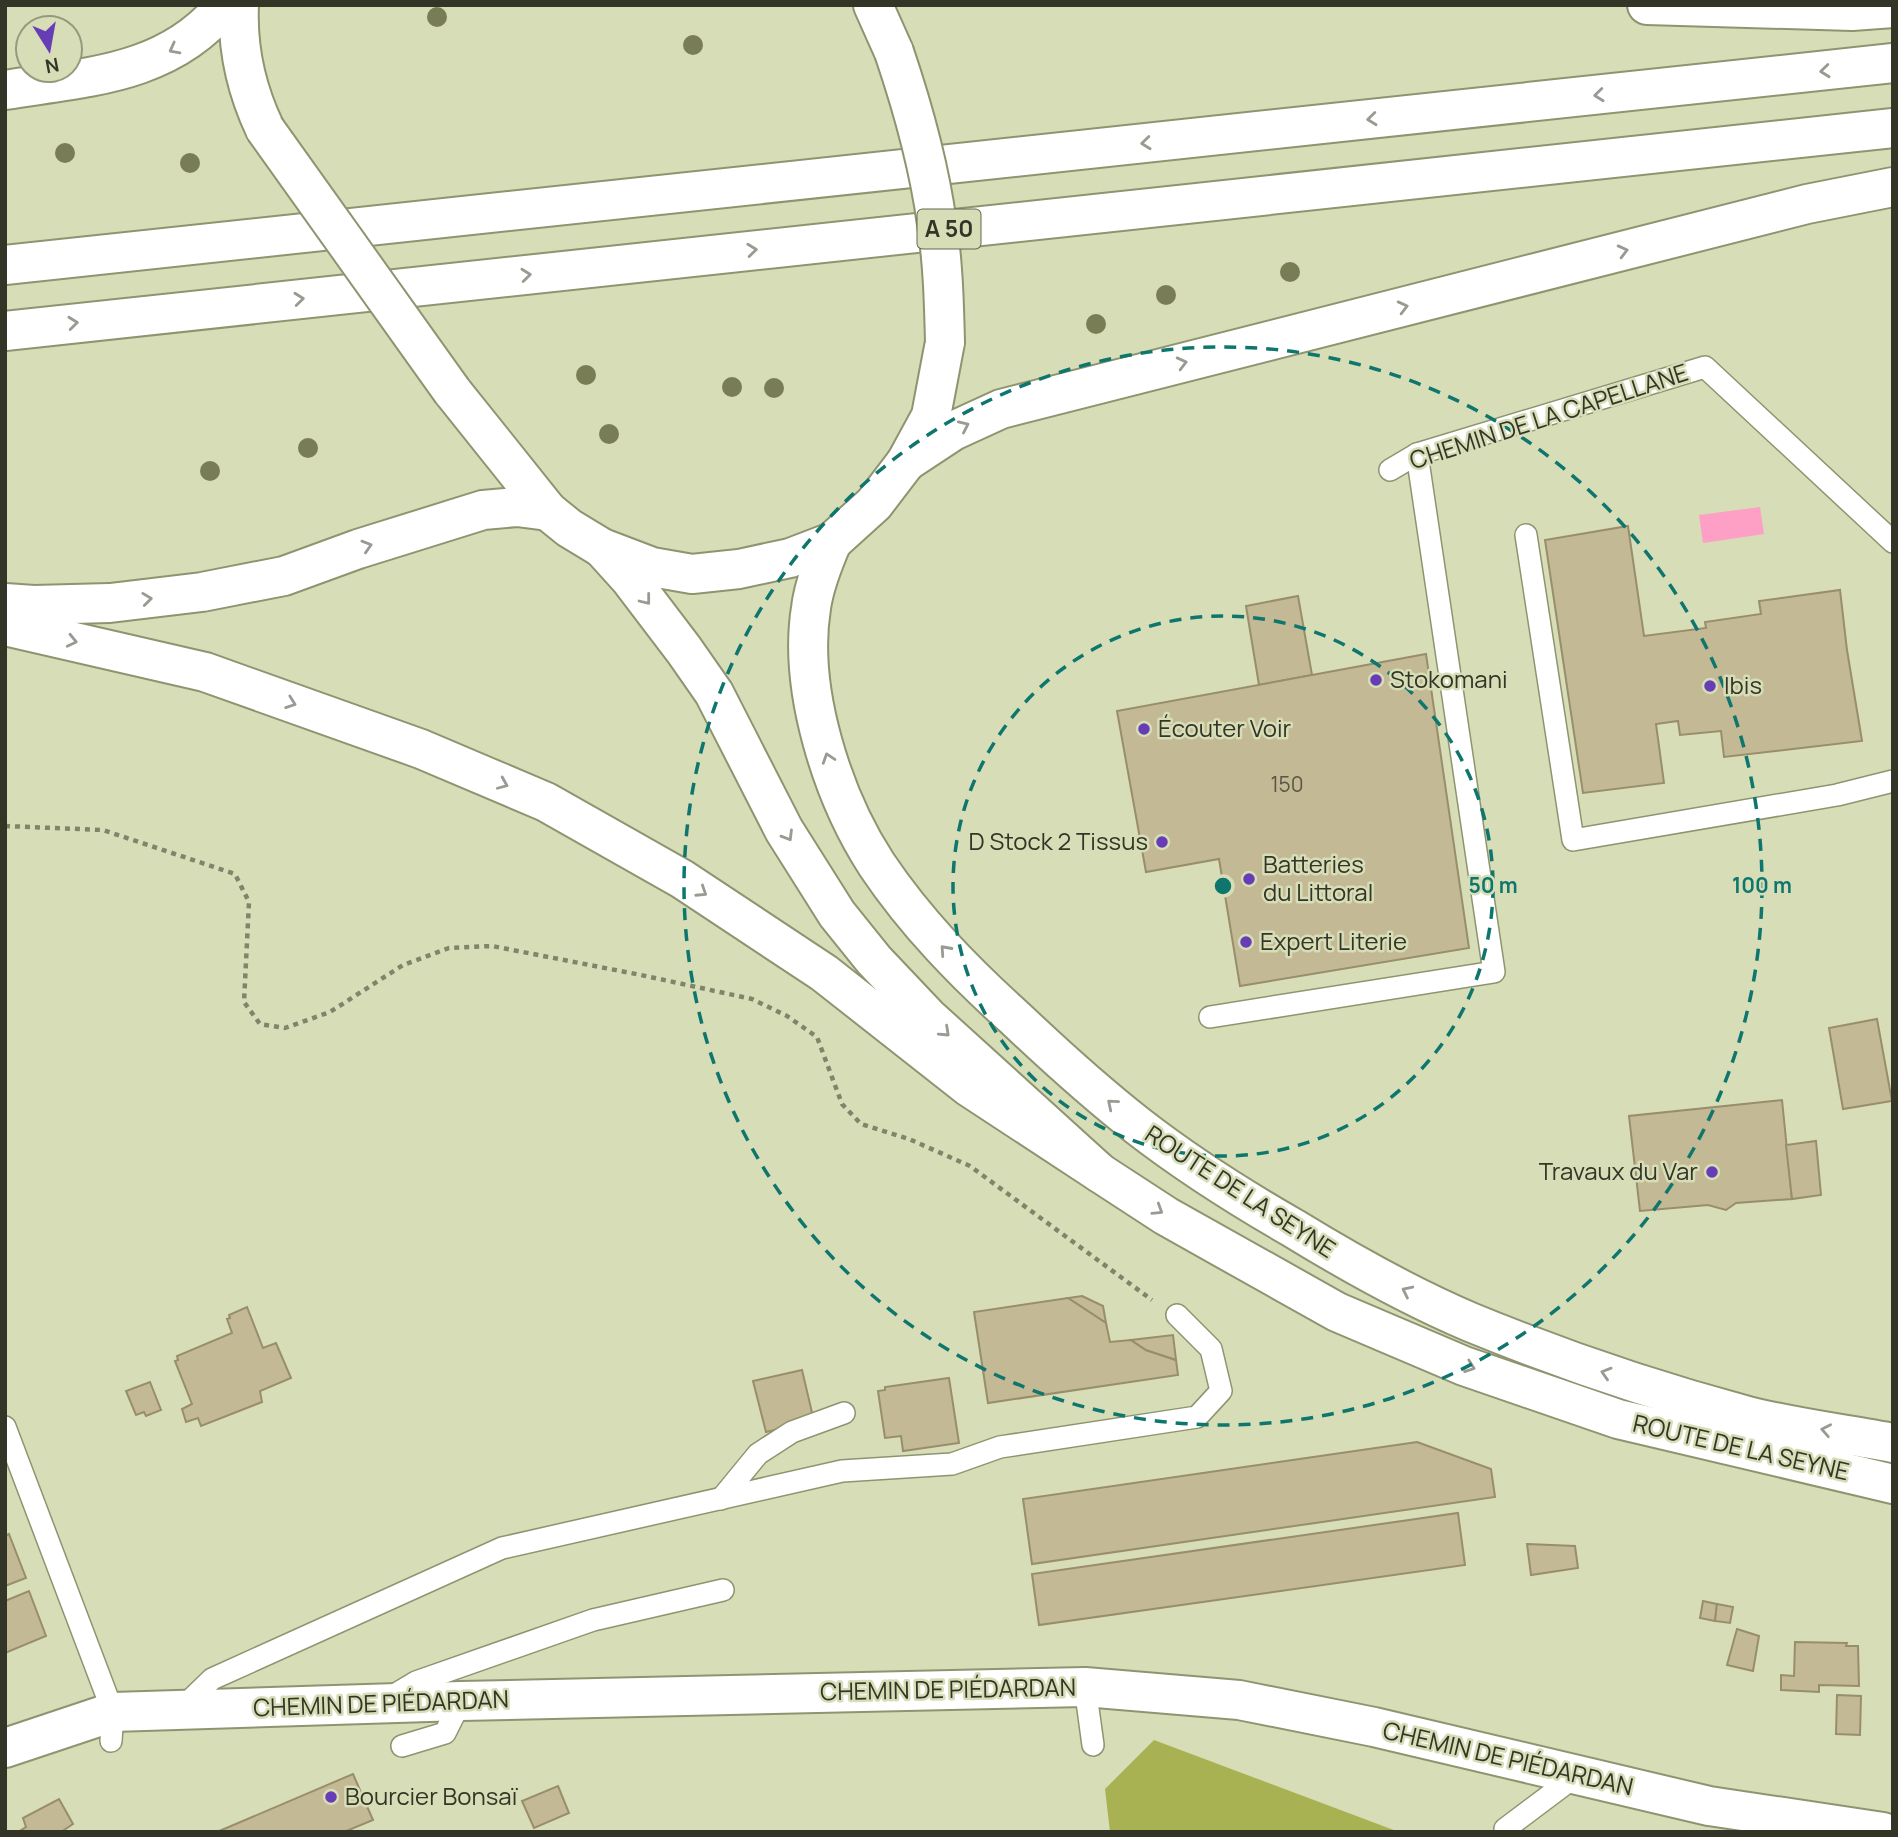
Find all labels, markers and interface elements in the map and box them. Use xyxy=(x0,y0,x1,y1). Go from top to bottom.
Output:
north arrow xyxy=(14,14,84,84)
one-way arrow xyxy=(168,41,181,54)
text: N xyxy=(43,52,61,80)
one-way arrow xyxy=(1819,63,1831,78)
one-way arrow xyxy=(1593,87,1604,102)
one-way arrow xyxy=(1367,111,1378,126)
one-way arrow xyxy=(1140,135,1151,150)
road number: A 50 xyxy=(918,210,981,248)
one-way arrow xyxy=(746,243,758,258)
one-way arrow xyxy=(1617,245,1629,259)
one-way arrow xyxy=(520,267,531,282)
one-way arrow xyxy=(294,292,305,307)
one-way arrow xyxy=(1396,301,1408,315)
one-way arrow xyxy=(67,316,79,331)
street label: CHEMIN DE LA CAPELLANE xyxy=(1405,355,1692,476)
one-way arrow xyxy=(1176,357,1188,371)
one-way arrow xyxy=(957,420,969,434)
one-way arrow xyxy=(360,540,373,554)
one-way arrow xyxy=(141,591,152,606)
one-way arrow xyxy=(637,592,650,605)
one-way arrow xyxy=(66,632,78,647)
place label: Stokomani xyxy=(1390,662,1508,695)
place label: Ibis xyxy=(1724,668,1762,701)
marker: Stokomani xyxy=(1368,672,1384,688)
marker: Ibis xyxy=(1702,678,1718,694)
one-way arrow xyxy=(284,695,296,709)
place label: Écouter Voir xyxy=(1158,711,1292,744)
marker: Écouter Voir xyxy=(1136,721,1152,737)
one-way arrow xyxy=(821,752,836,764)
house number: 150 xyxy=(1270,770,1304,798)
one-way arrow xyxy=(496,776,508,790)
place label: D Stock 2 Tissus xyxy=(969,824,1148,857)
one-way arrow xyxy=(780,829,793,842)
marker: D Stock 2 Tissus xyxy=(1154,834,1170,850)
place label: Batteries du Littoral xyxy=(1263,847,1373,908)
marker: Batteries du Littoral xyxy=(1241,871,1257,887)
text: 50 m xyxy=(1468,871,1518,899)
text: 100 m xyxy=(1732,871,1792,899)
centre of rings xyxy=(1211,874,1235,898)
one-way arrow xyxy=(695,884,708,897)
place label: Expert Literie xyxy=(1260,924,1407,957)
marker: Expert Literie xyxy=(1238,934,1254,950)
one-way arrow xyxy=(941,945,953,958)
one-way arrow xyxy=(937,1024,950,1037)
one-way arrow xyxy=(1107,1100,1120,1112)
street label: ROUTE DE LA SEYNE xyxy=(1139,1117,1342,1265)
place label: Travaux du Var xyxy=(1539,1154,1698,1187)
marker: Travaux du Var xyxy=(1704,1164,1720,1180)
one-way arrow xyxy=(1150,1202,1163,1215)
one-way arrow xyxy=(1402,1285,1414,1299)
one-way arrow xyxy=(1463,1359,1475,1373)
one-way arrow xyxy=(1600,1366,1612,1381)
street label: ROUTE DE LA SEYNE xyxy=(1630,1406,1853,1487)
one-way arrow xyxy=(1820,1424,1832,1439)
street label: CHEMIN DE PIÉDARDAN xyxy=(820,1670,1076,1707)
street label: CHEMIN DE PIÉDARDAN xyxy=(252,1682,509,1723)
street label: CHEMIN DE PIÉDARDAN xyxy=(1380,1713,1637,1802)
place label: Bourcier Bonsaï xyxy=(345,1779,519,1812)
marker: Bourcier Bonsaï xyxy=(323,1789,339,1805)

